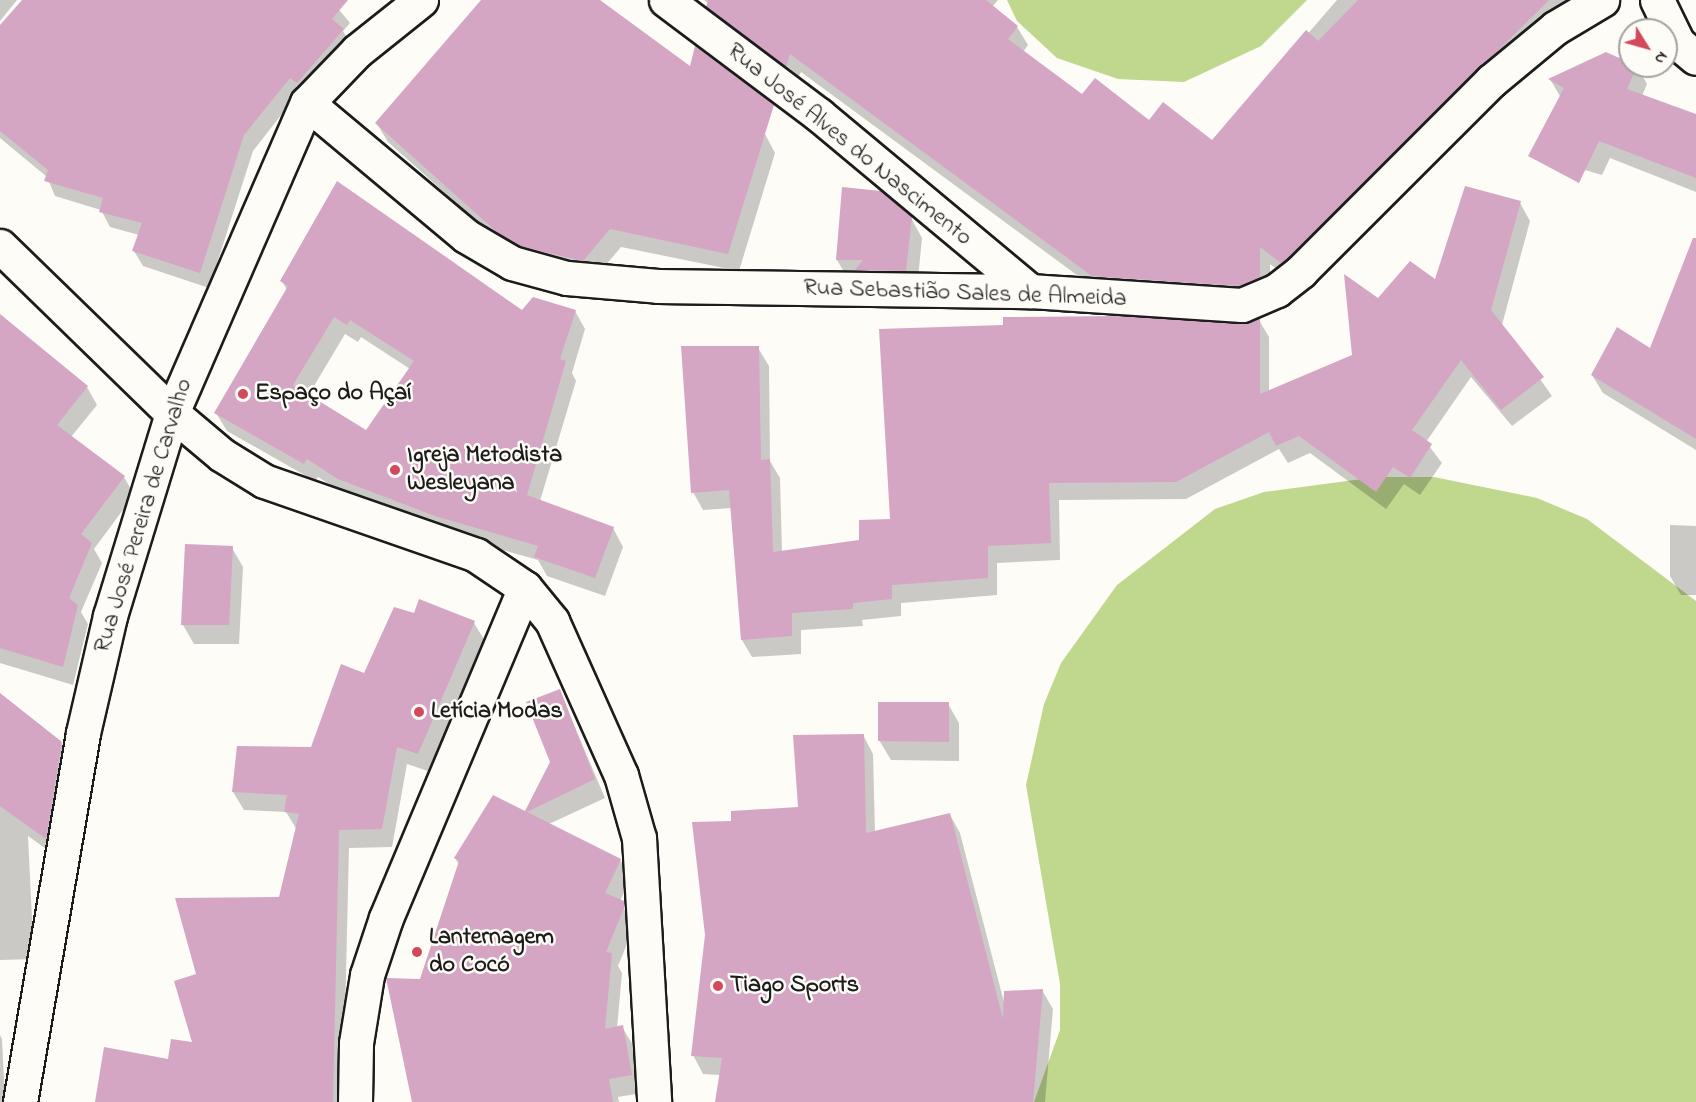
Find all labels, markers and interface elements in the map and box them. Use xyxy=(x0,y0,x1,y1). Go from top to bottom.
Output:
north arrow xyxy=(1618,18,1678,78)
street label: Rua José Alves do Nascimento xyxy=(721,37,977,253)
text: N xyxy=(1648,46,1674,69)
street label: Rua Sebastião Sales de Almeida xyxy=(803,274,1127,314)
street label: Rua José Pereira de Carvalho xyxy=(89,375,199,657)
place label: Espaço do Açaí xyxy=(255,380,412,408)
marker: Espaço do Açaí xyxy=(236,387,250,401)
place label: Igreja Metodista Wesleyana xyxy=(407,442,562,498)
marker: Igreja Metodista Wesleyana xyxy=(388,463,402,477)
place label: Letícia Modas xyxy=(431,698,563,726)
marker: Letícia Modas xyxy=(412,705,426,719)
place label: Lanternagem do Cocó xyxy=(429,924,554,980)
marker: Lanternagem do Cocó xyxy=(410,945,424,959)
place label: Tiago Sports xyxy=(730,972,859,1000)
marker: Tiago Sports xyxy=(711,979,725,993)

